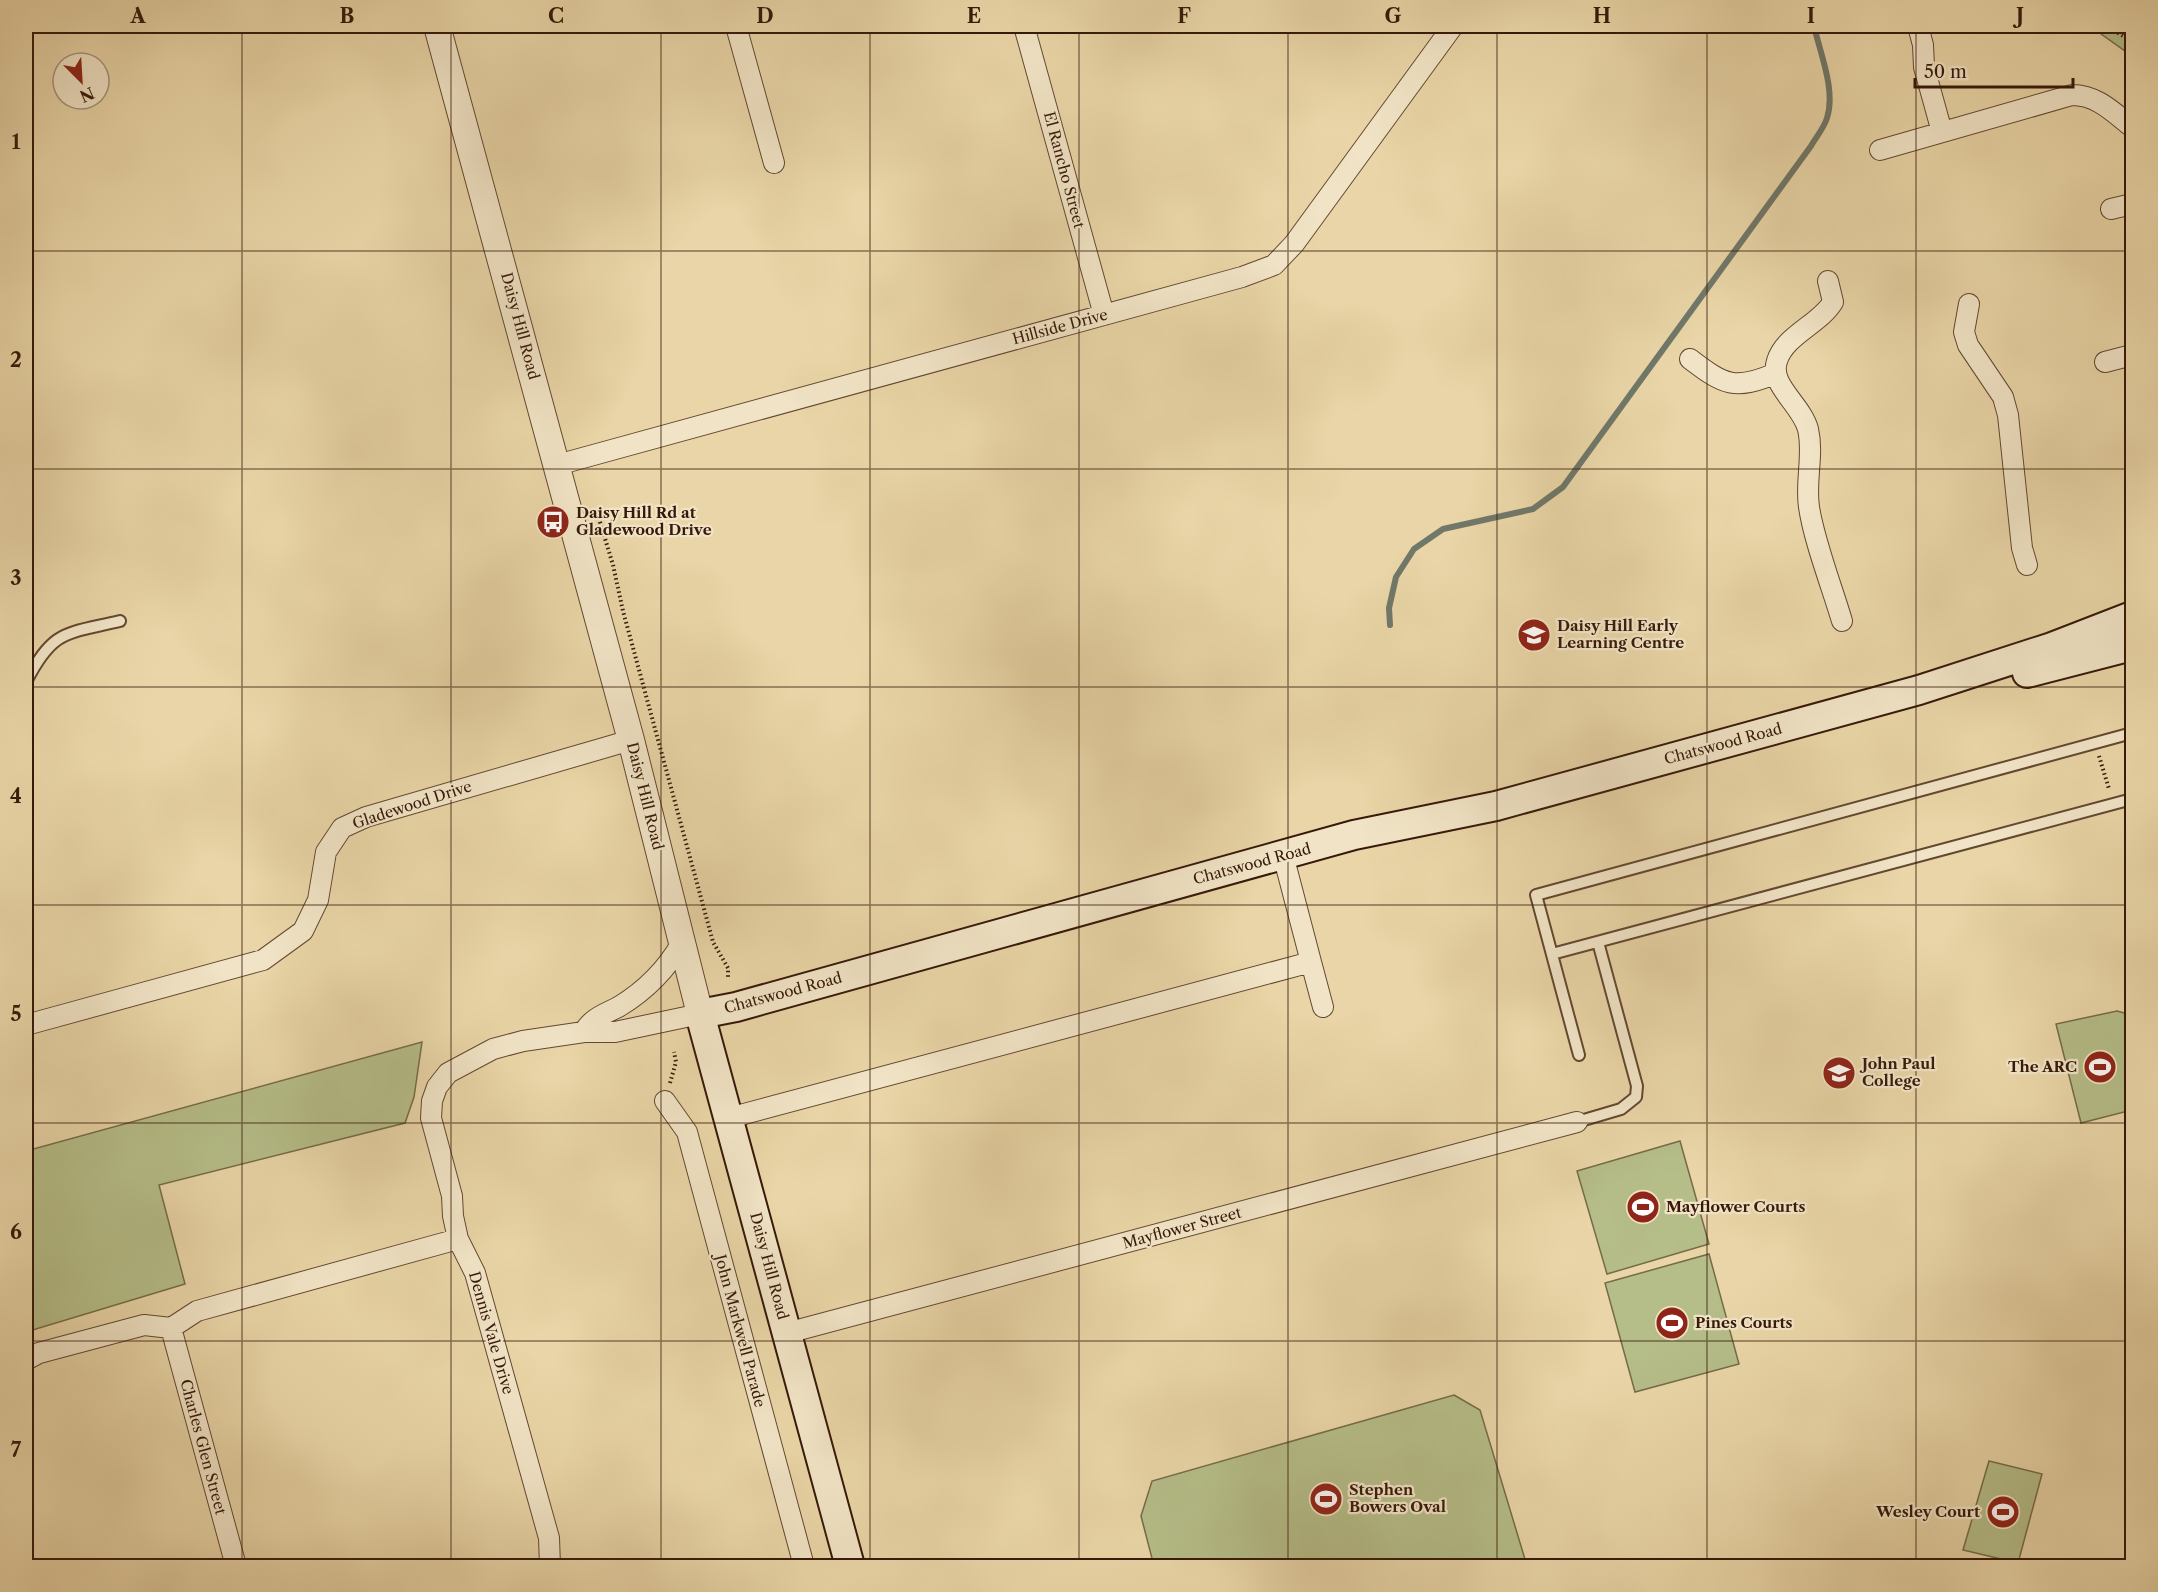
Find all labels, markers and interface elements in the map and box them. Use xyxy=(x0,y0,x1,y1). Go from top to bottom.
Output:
text: A xyxy=(129,4,146,28)
text: B xyxy=(340,4,355,28)
text: C xyxy=(548,4,564,28)
text: D xyxy=(756,4,774,28)
text: E xyxy=(967,4,981,28)
text: F xyxy=(1177,4,1191,28)
text: G xyxy=(1385,4,1402,28)
text: H xyxy=(1593,4,1611,28)
text: I xyxy=(1807,4,1815,28)
text: J xyxy=(2012,4,2024,28)
north arrow xyxy=(51,51,111,111)
scale bar xyxy=(1915,51,2072,89)
text: 50 m xyxy=(1924,61,1967,83)
text: N xyxy=(77,83,98,107)
street label: El Rancho Street xyxy=(1040,109,1089,231)
text: 1 xyxy=(12,130,21,154)
street label: Daisy Hill Road xyxy=(497,270,544,382)
street label: Hillside Drive xyxy=(1010,305,1110,348)
text: 2 xyxy=(10,348,22,372)
place label: Daisy Hill Rd at Gladewood Drive xyxy=(576,503,712,539)
bus stop icon: Daisy Hill Rd at Gladewood Drive xyxy=(535,504,571,540)
text: 3 xyxy=(10,566,22,590)
place label: Daisy Hill Early Learning Centre xyxy=(1557,616,1684,652)
school or university icon: Daisy Hill Early Learning Centre xyxy=(1516,617,1552,653)
street label: Chatswood Road xyxy=(1662,719,1784,768)
street label: Daisy Hill Road xyxy=(623,740,668,852)
street label: Gladewood Drive xyxy=(350,776,474,833)
text: 4 xyxy=(10,784,22,808)
street label: Chatswood Road xyxy=(1191,839,1313,888)
street label: Chatswood Road xyxy=(722,968,844,1017)
text: 5 xyxy=(10,1002,22,1026)
sports icon: The ARC xyxy=(2082,1049,2118,1085)
place label: John Paul College xyxy=(1859,1054,1936,1090)
school or university icon: John Paul College xyxy=(1821,1055,1857,1091)
place label: The ARC xyxy=(2008,1057,2077,1076)
sports icon: Mayflower Courts xyxy=(1625,1189,1661,1225)
place label: Mayflower Courts xyxy=(1666,1197,1805,1216)
street label: Mayflower Street xyxy=(1120,1202,1244,1252)
street label: Daisy Hill Road xyxy=(746,1210,793,1322)
text: 6 xyxy=(10,1220,22,1244)
street label: John Markwell Parade xyxy=(710,1251,770,1409)
street label: Dennis Vale Drive xyxy=(465,1269,518,1397)
sports icon: Pines Courts xyxy=(1654,1305,1690,1341)
place label: Pines Courts xyxy=(1695,1313,1793,1332)
street label: Charles Glen Street xyxy=(176,1377,231,1517)
text: 7 xyxy=(11,1438,22,1462)
place label: Stephen Bowers Oval xyxy=(1349,1480,1446,1516)
sports icon: Stephen Bowers Oval xyxy=(1308,1481,1344,1517)
sports icon: Wesley Court xyxy=(1985,1494,2021,1530)
place label: Wesley Court xyxy=(1875,1502,1980,1521)

